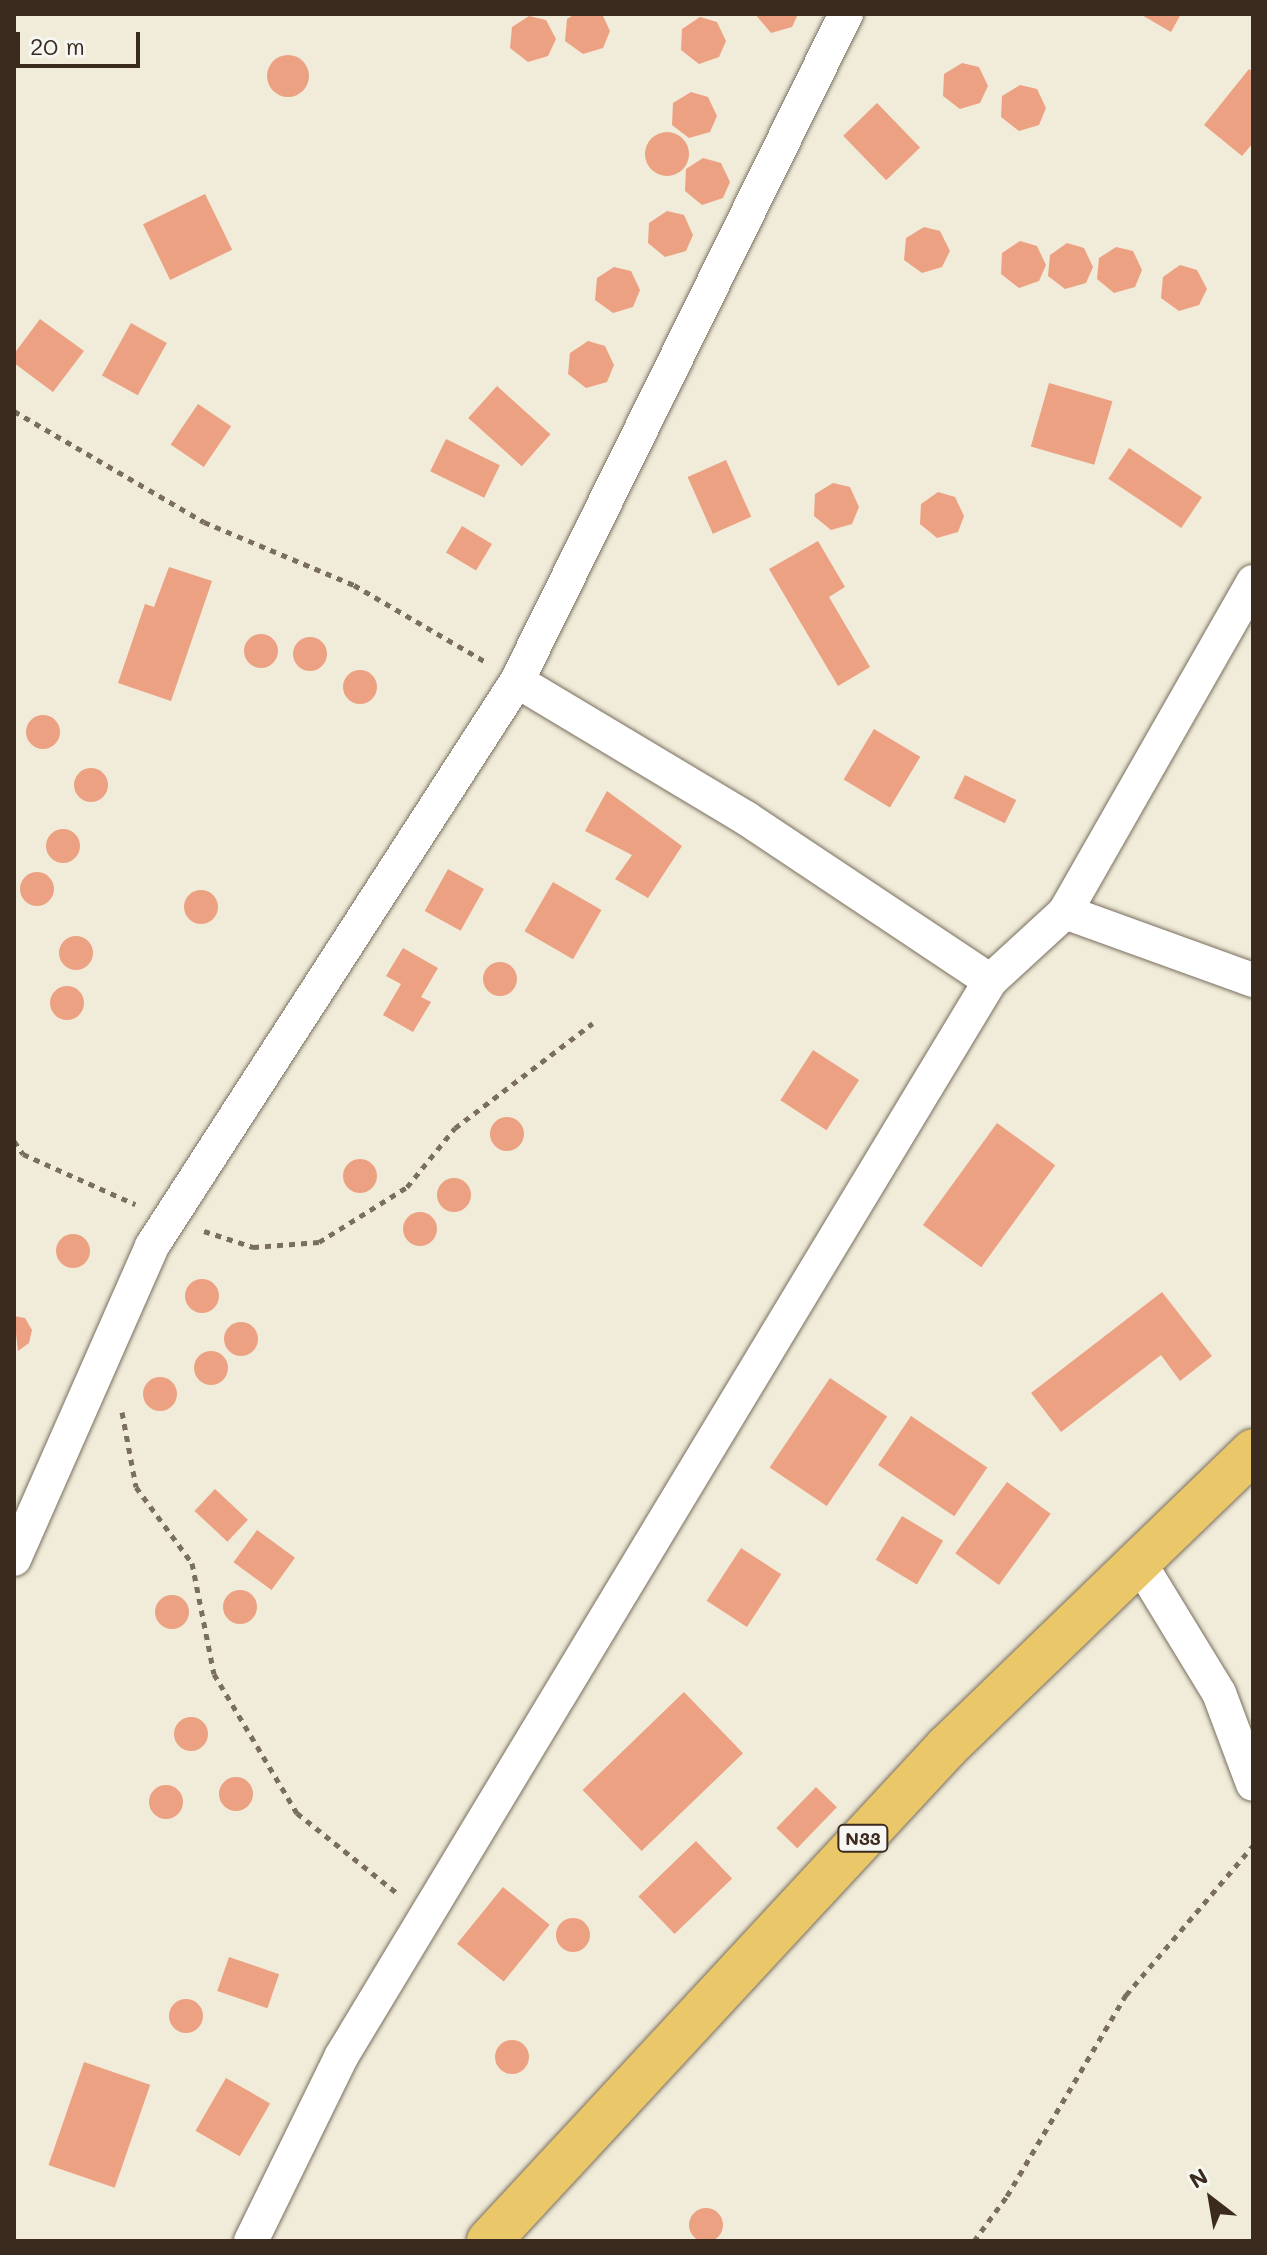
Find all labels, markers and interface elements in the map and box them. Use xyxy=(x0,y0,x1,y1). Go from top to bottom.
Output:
scale bar xyxy=(20,16,144,66)
text: 20 m xyxy=(30,30,85,61)
road number: N33 xyxy=(837,1824,889,1852)
north arrow xyxy=(1171,2159,1251,2239)
text: N xyxy=(1184,2161,1213,2195)

